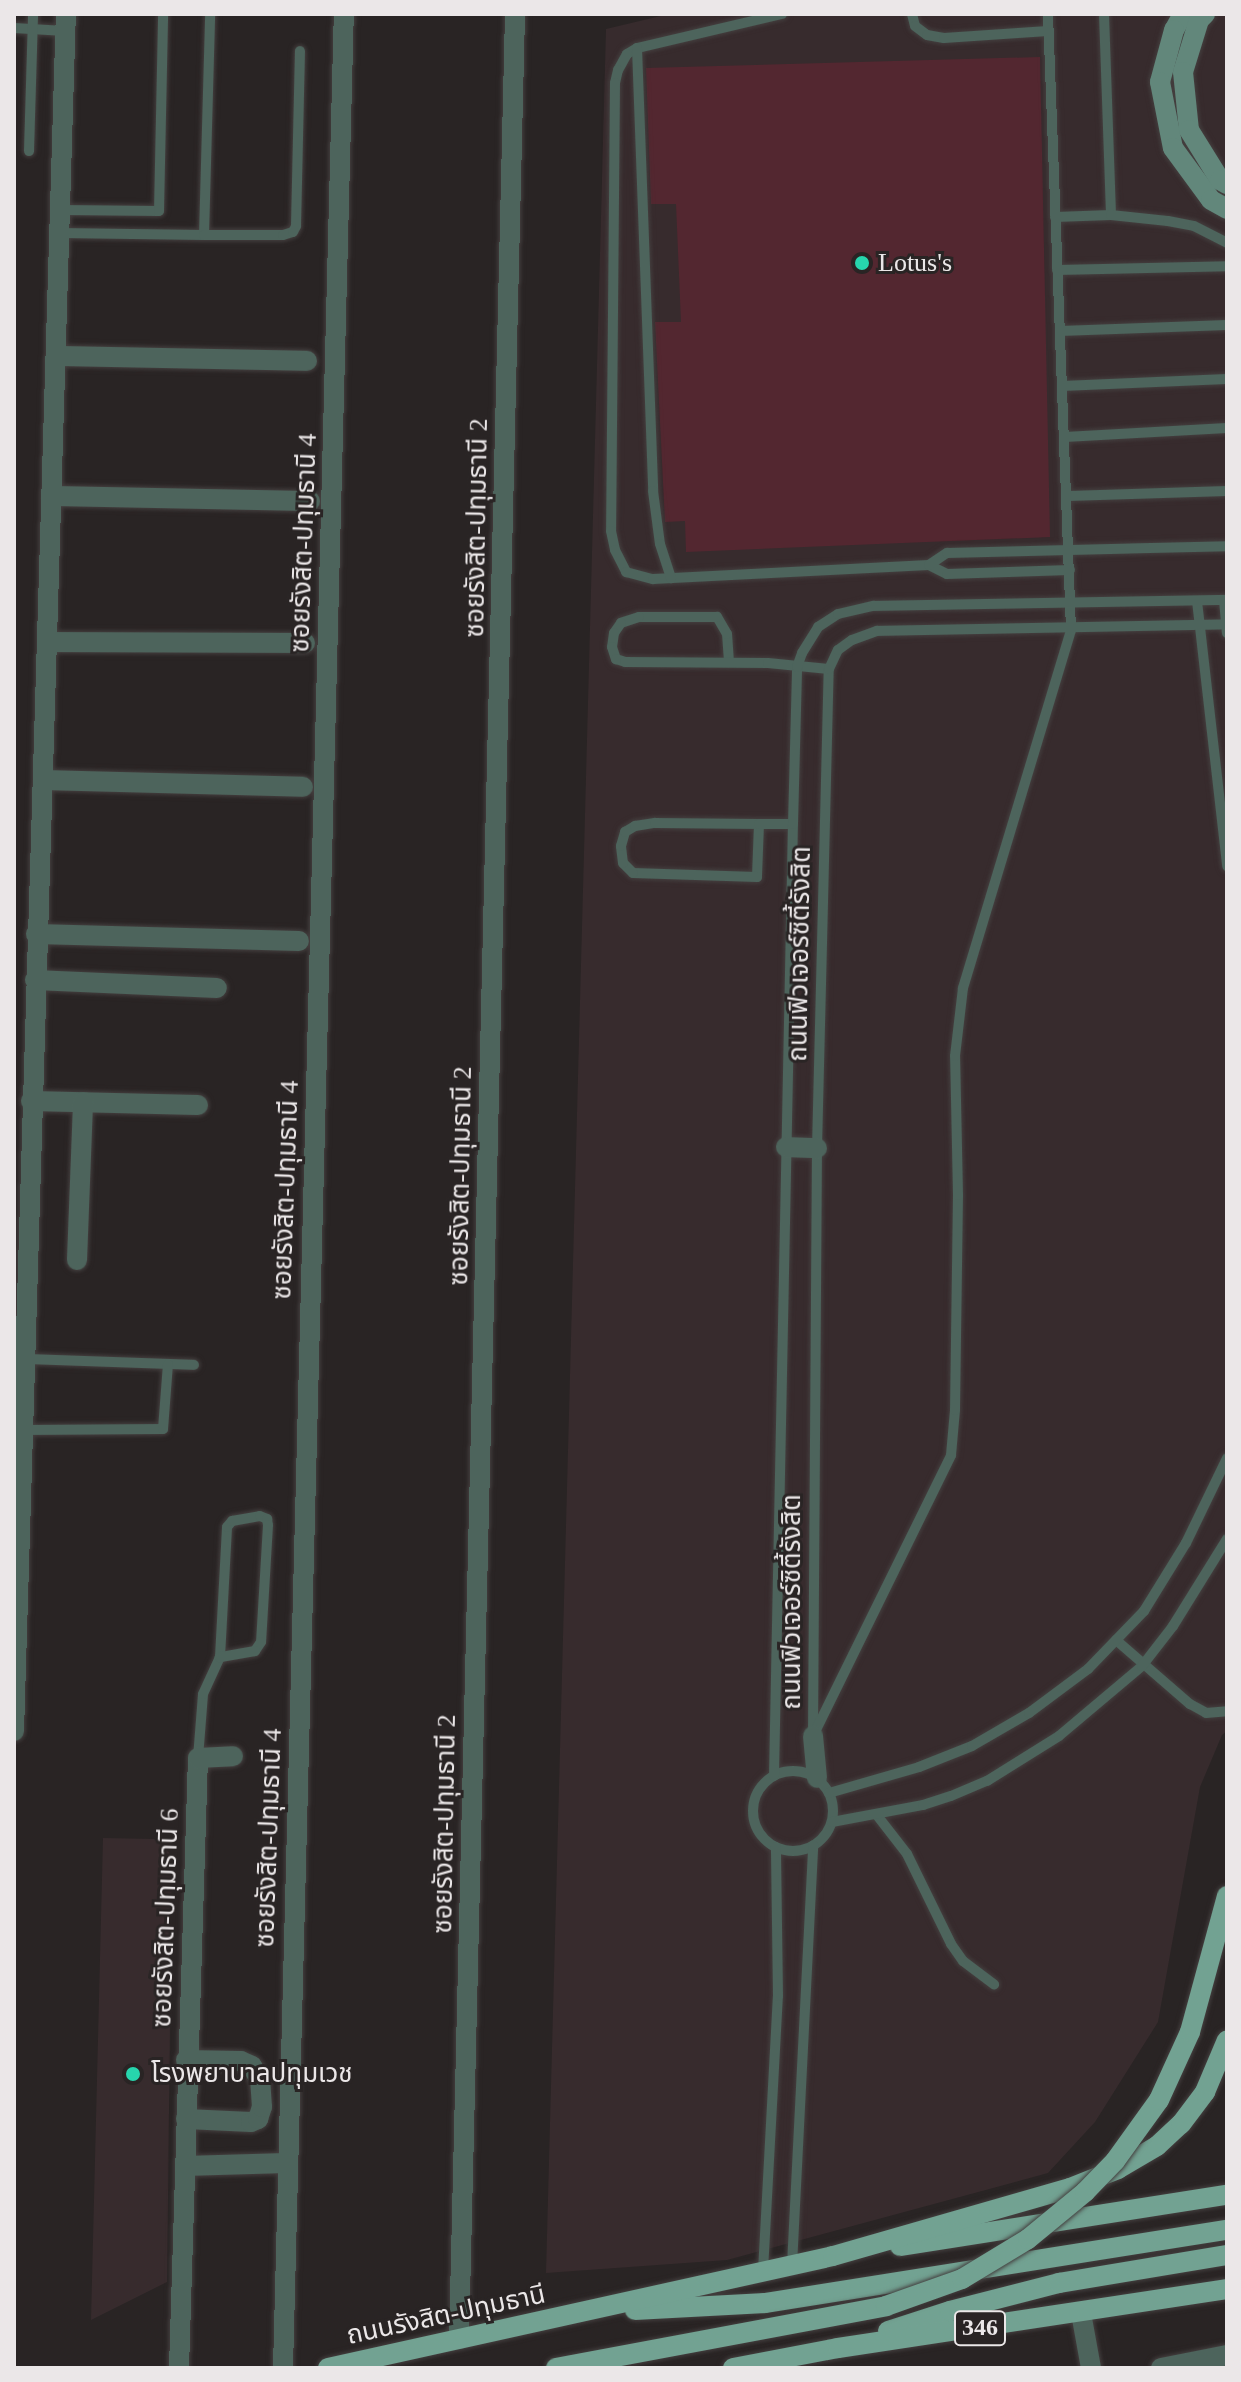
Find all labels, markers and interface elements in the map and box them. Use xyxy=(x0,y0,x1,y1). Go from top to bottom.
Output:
place label: Lotus's xyxy=(878,247,952,279)
marker: Lotus's xyxy=(853,254,871,272)
street label: ซอยรังสิต-ปทุมธานี 2 xyxy=(459,418,495,638)
street label: ซอยรังสิต-ปทุมธานี 4 xyxy=(285,433,323,653)
street label: ถนนฟิวเจอร์ซิตี้รังสิต xyxy=(783,846,817,1062)
street label: ซอยรังสิต-ปทุมธานี 2 xyxy=(443,1066,479,1286)
street label: ซอยรังสิต-ปทุมธานี 4 xyxy=(267,1080,305,1300)
street label: ถนนฟิวเจอร์ซิตี้รังสิต xyxy=(776,1494,808,1710)
street label: ซอยรังสิต-ปทุมธานี 2 xyxy=(427,1714,463,1934)
street label: ซอยรังสิต-ปทุมธานี 4 xyxy=(250,1728,288,1948)
street label: ซอยรังสิต-ปทุมธานี 6 xyxy=(147,1808,185,2028)
place label: โรงพยาบาลปทุมเวช xyxy=(151,2058,353,2090)
marker: โรงพยาบาลปทุมเวช xyxy=(122,2063,144,2085)
street label: ถนนรังสิต-ปทุมธานี xyxy=(344,2279,548,2351)
road number: 346 xyxy=(954,2308,1006,2348)

